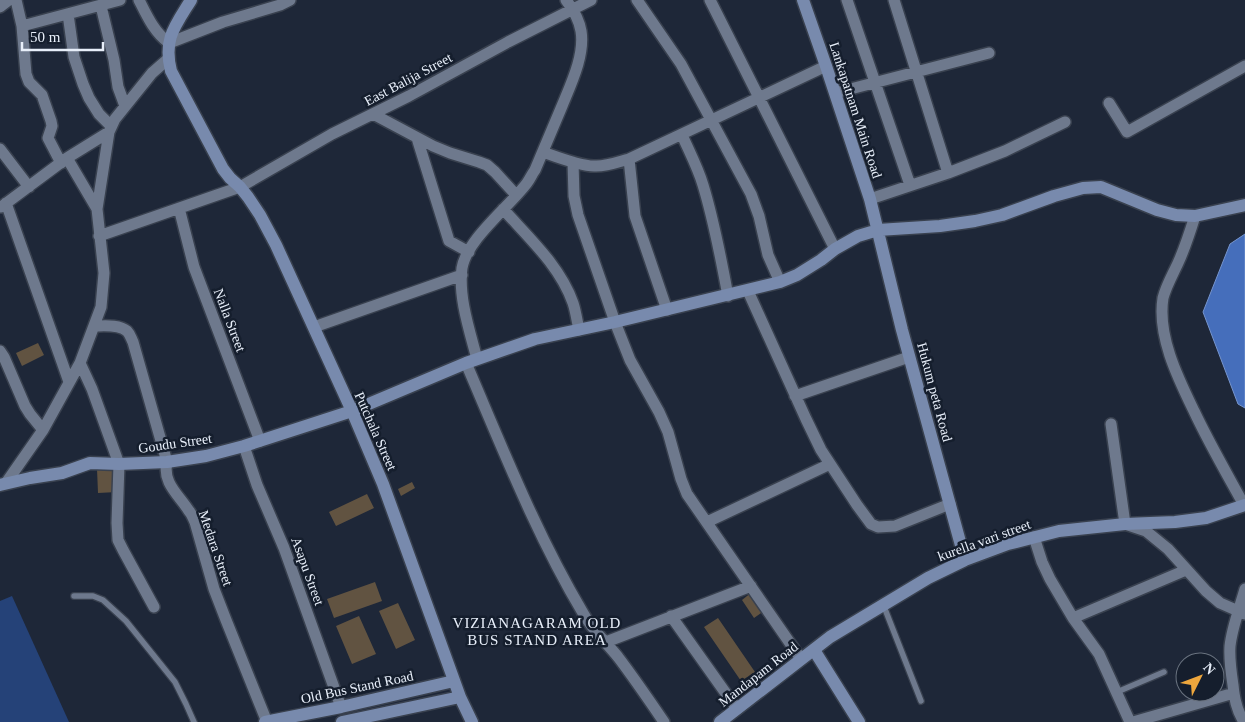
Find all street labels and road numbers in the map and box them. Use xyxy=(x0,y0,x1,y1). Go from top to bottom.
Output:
street label: Lankapatnam Main Road xyxy=(826,40,885,180)
street label: East Balija Street xyxy=(362,50,455,109)
street label: Nalla Street xyxy=(211,286,248,354)
street label: Hukum peta Road xyxy=(914,341,955,443)
street label: Putchala Street xyxy=(352,390,400,473)
street label: Goudu Street xyxy=(137,431,213,456)
street label: Medara Street xyxy=(196,508,235,588)
street label: kurella vari street xyxy=(936,517,1033,564)
street label: Asapu Street xyxy=(288,535,327,608)
street label: Mandapam Road xyxy=(716,639,801,710)
street label: Old Bus Stand Road xyxy=(299,668,415,707)

